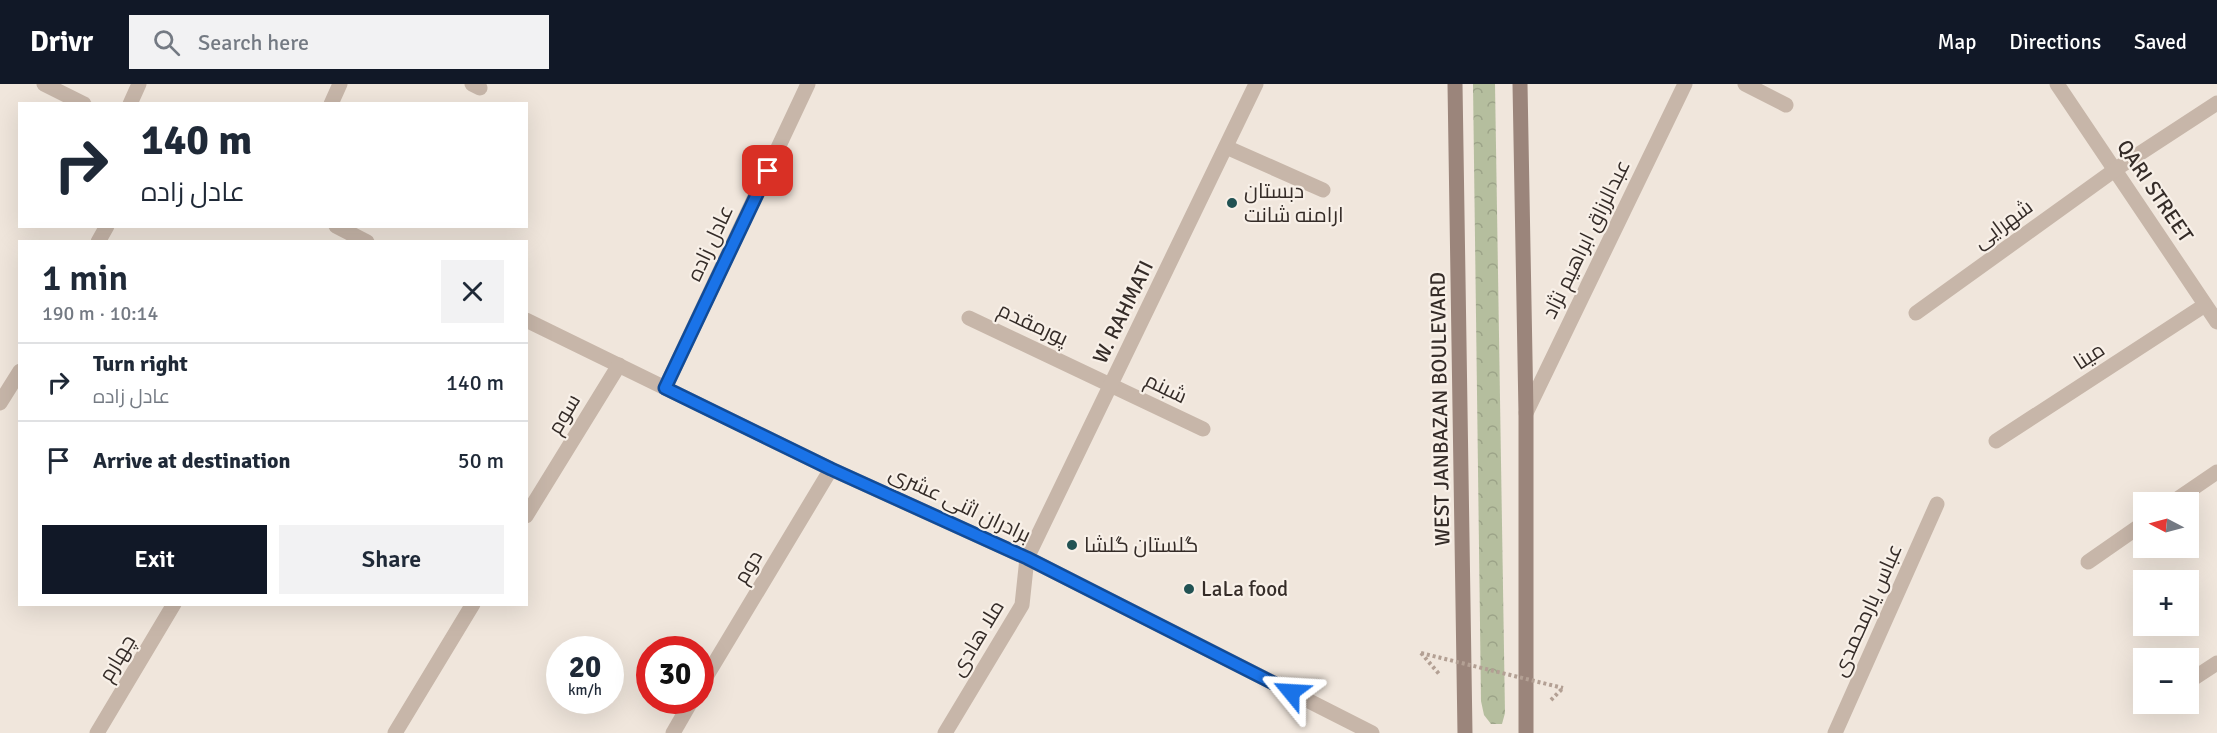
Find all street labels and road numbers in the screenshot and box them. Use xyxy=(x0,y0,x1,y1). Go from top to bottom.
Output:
street label: QARI STREET xyxy=(2111,135,2199,248)
street label: عبدالرزاق ابراهیم نژاد xyxy=(1536,155,1637,323)
street label: شهرایی xyxy=(1968,194,2038,254)
street label: عادل زاده xyxy=(681,201,739,285)
street label: W. RAHMATI xyxy=(1087,256,1159,368)
street label: WEST JANBAZAN BOULEVARD xyxy=(1425,272,1455,546)
street label: پورمقدم xyxy=(993,296,1073,353)
street label: مینا xyxy=(2068,336,2110,376)
street label: شبنم xyxy=(1140,367,1191,410)
street label: سوم xyxy=(542,389,587,439)
street label: برادران اثنی عشری xyxy=(885,460,1035,548)
street label: عباس یارمحمدی xyxy=(1826,540,1908,680)
street label: دوم xyxy=(728,545,769,589)
street label: ملا هادی xyxy=(944,595,1010,681)
street label: چهارم xyxy=(93,630,142,687)

